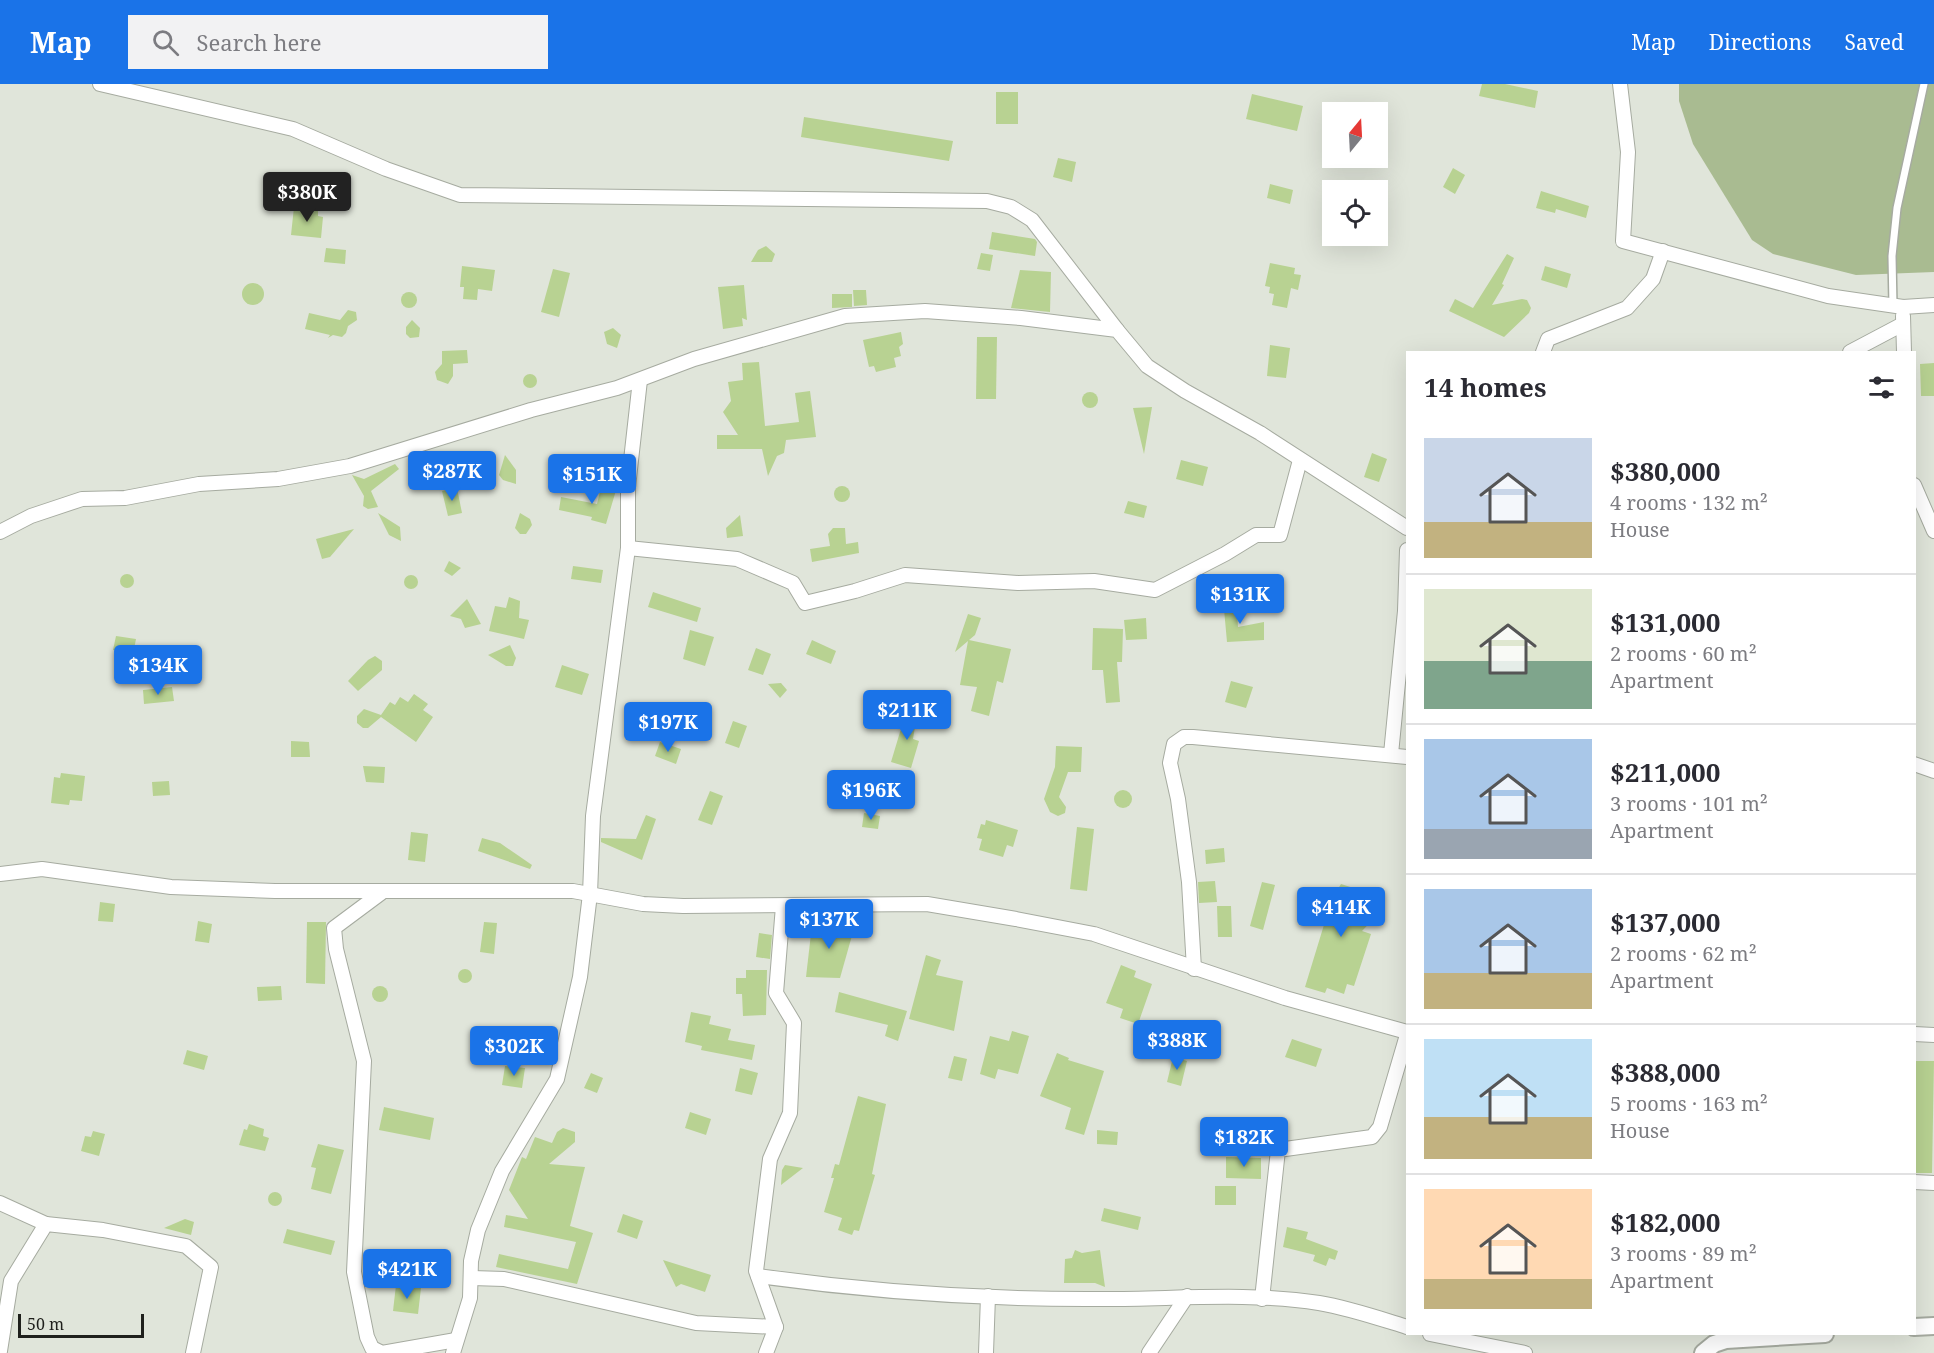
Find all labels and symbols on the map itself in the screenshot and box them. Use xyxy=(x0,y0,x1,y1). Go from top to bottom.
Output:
north arrow xyxy=(1322,102,1388,168)
pin: $380K xyxy=(265,172,349,223)
pin: $287K xyxy=(410,451,494,502)
pin: $151K xyxy=(550,454,634,505)
pin: $131K xyxy=(1198,574,1282,625)
pin: $134K xyxy=(116,645,200,696)
pin: $211K xyxy=(865,690,949,741)
pin: $197K xyxy=(626,702,710,753)
pin: $196K xyxy=(829,770,913,821)
pin: $414K xyxy=(1299,887,1383,938)
pin: $137K xyxy=(787,899,871,950)
pin: $388K xyxy=(1135,1020,1219,1071)
pin: $302K xyxy=(472,1026,556,1077)
pin: $182K xyxy=(1202,1117,1286,1168)
pin: $421K xyxy=(365,1249,449,1300)
scale bar xyxy=(18,1311,144,1338)

